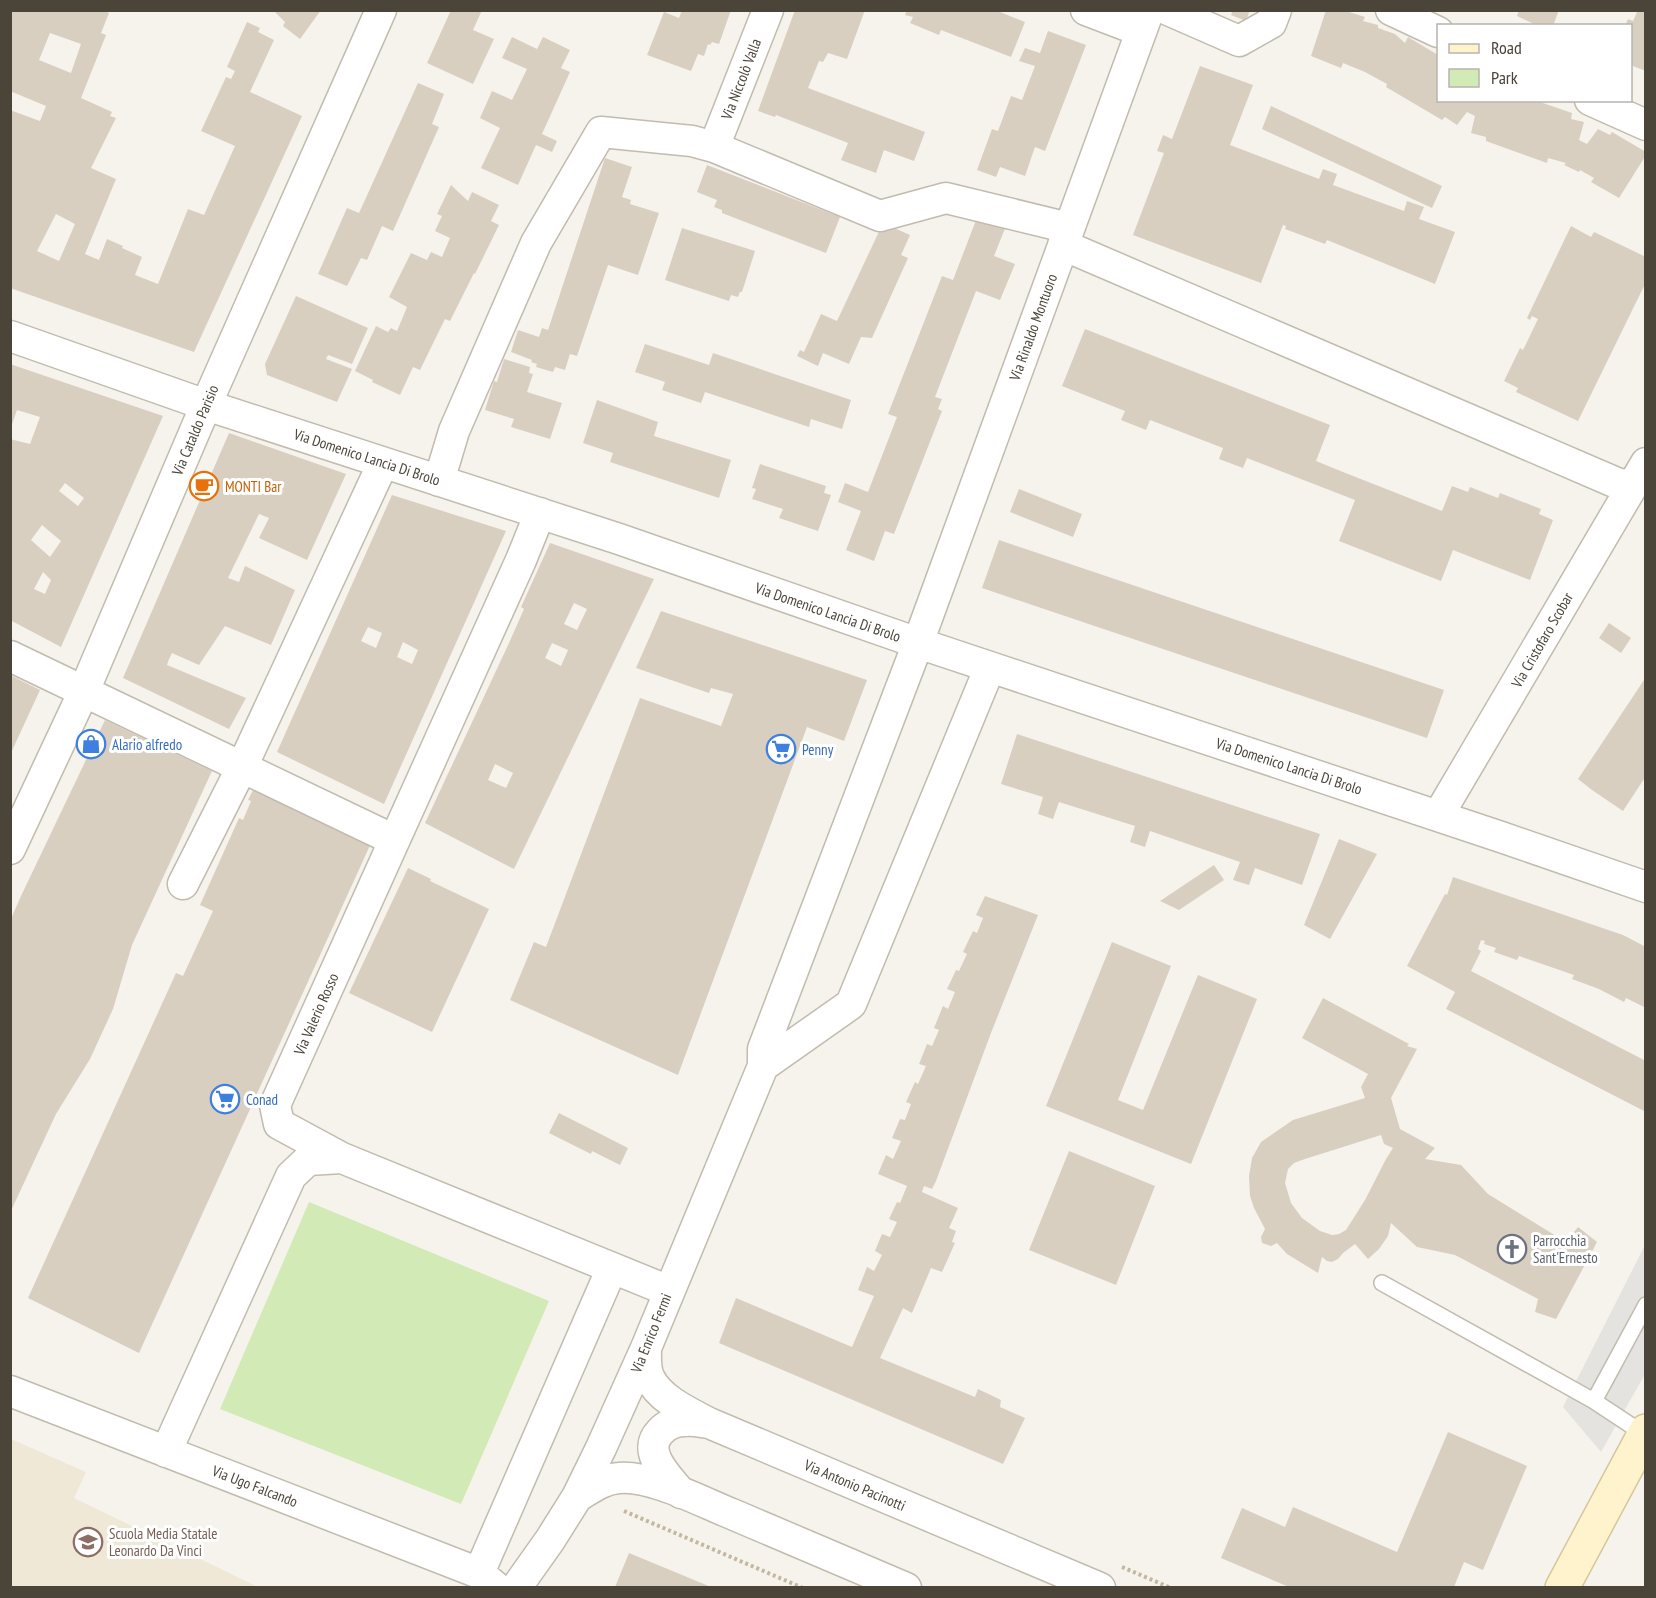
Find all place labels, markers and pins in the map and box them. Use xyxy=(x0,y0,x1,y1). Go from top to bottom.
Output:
cafe icon: MONTI Bar xyxy=(188,470,220,502)
place label: MONTI Bar xyxy=(225,477,282,496)
shop icon: Alario alfredo xyxy=(75,728,107,760)
supermarket icon: Penny xyxy=(765,733,797,765)
place label: Alario alfredo xyxy=(112,735,182,754)
place label: Penny xyxy=(802,740,834,759)
supermarket icon: Conad xyxy=(209,1083,241,1115)
place label: Conad xyxy=(246,1090,278,1109)
place label: Parrocchia Sant'Ernesto xyxy=(1533,1231,1598,1267)
church icon: Parrocchia Sant'Ernesto xyxy=(1496,1233,1528,1265)
place label: Scuola Media Statale Leonardo Da Vinci xyxy=(109,1524,217,1560)
school or university icon: Scuola Media Statale Leonardo Da Vinci xyxy=(72,1526,104,1558)

